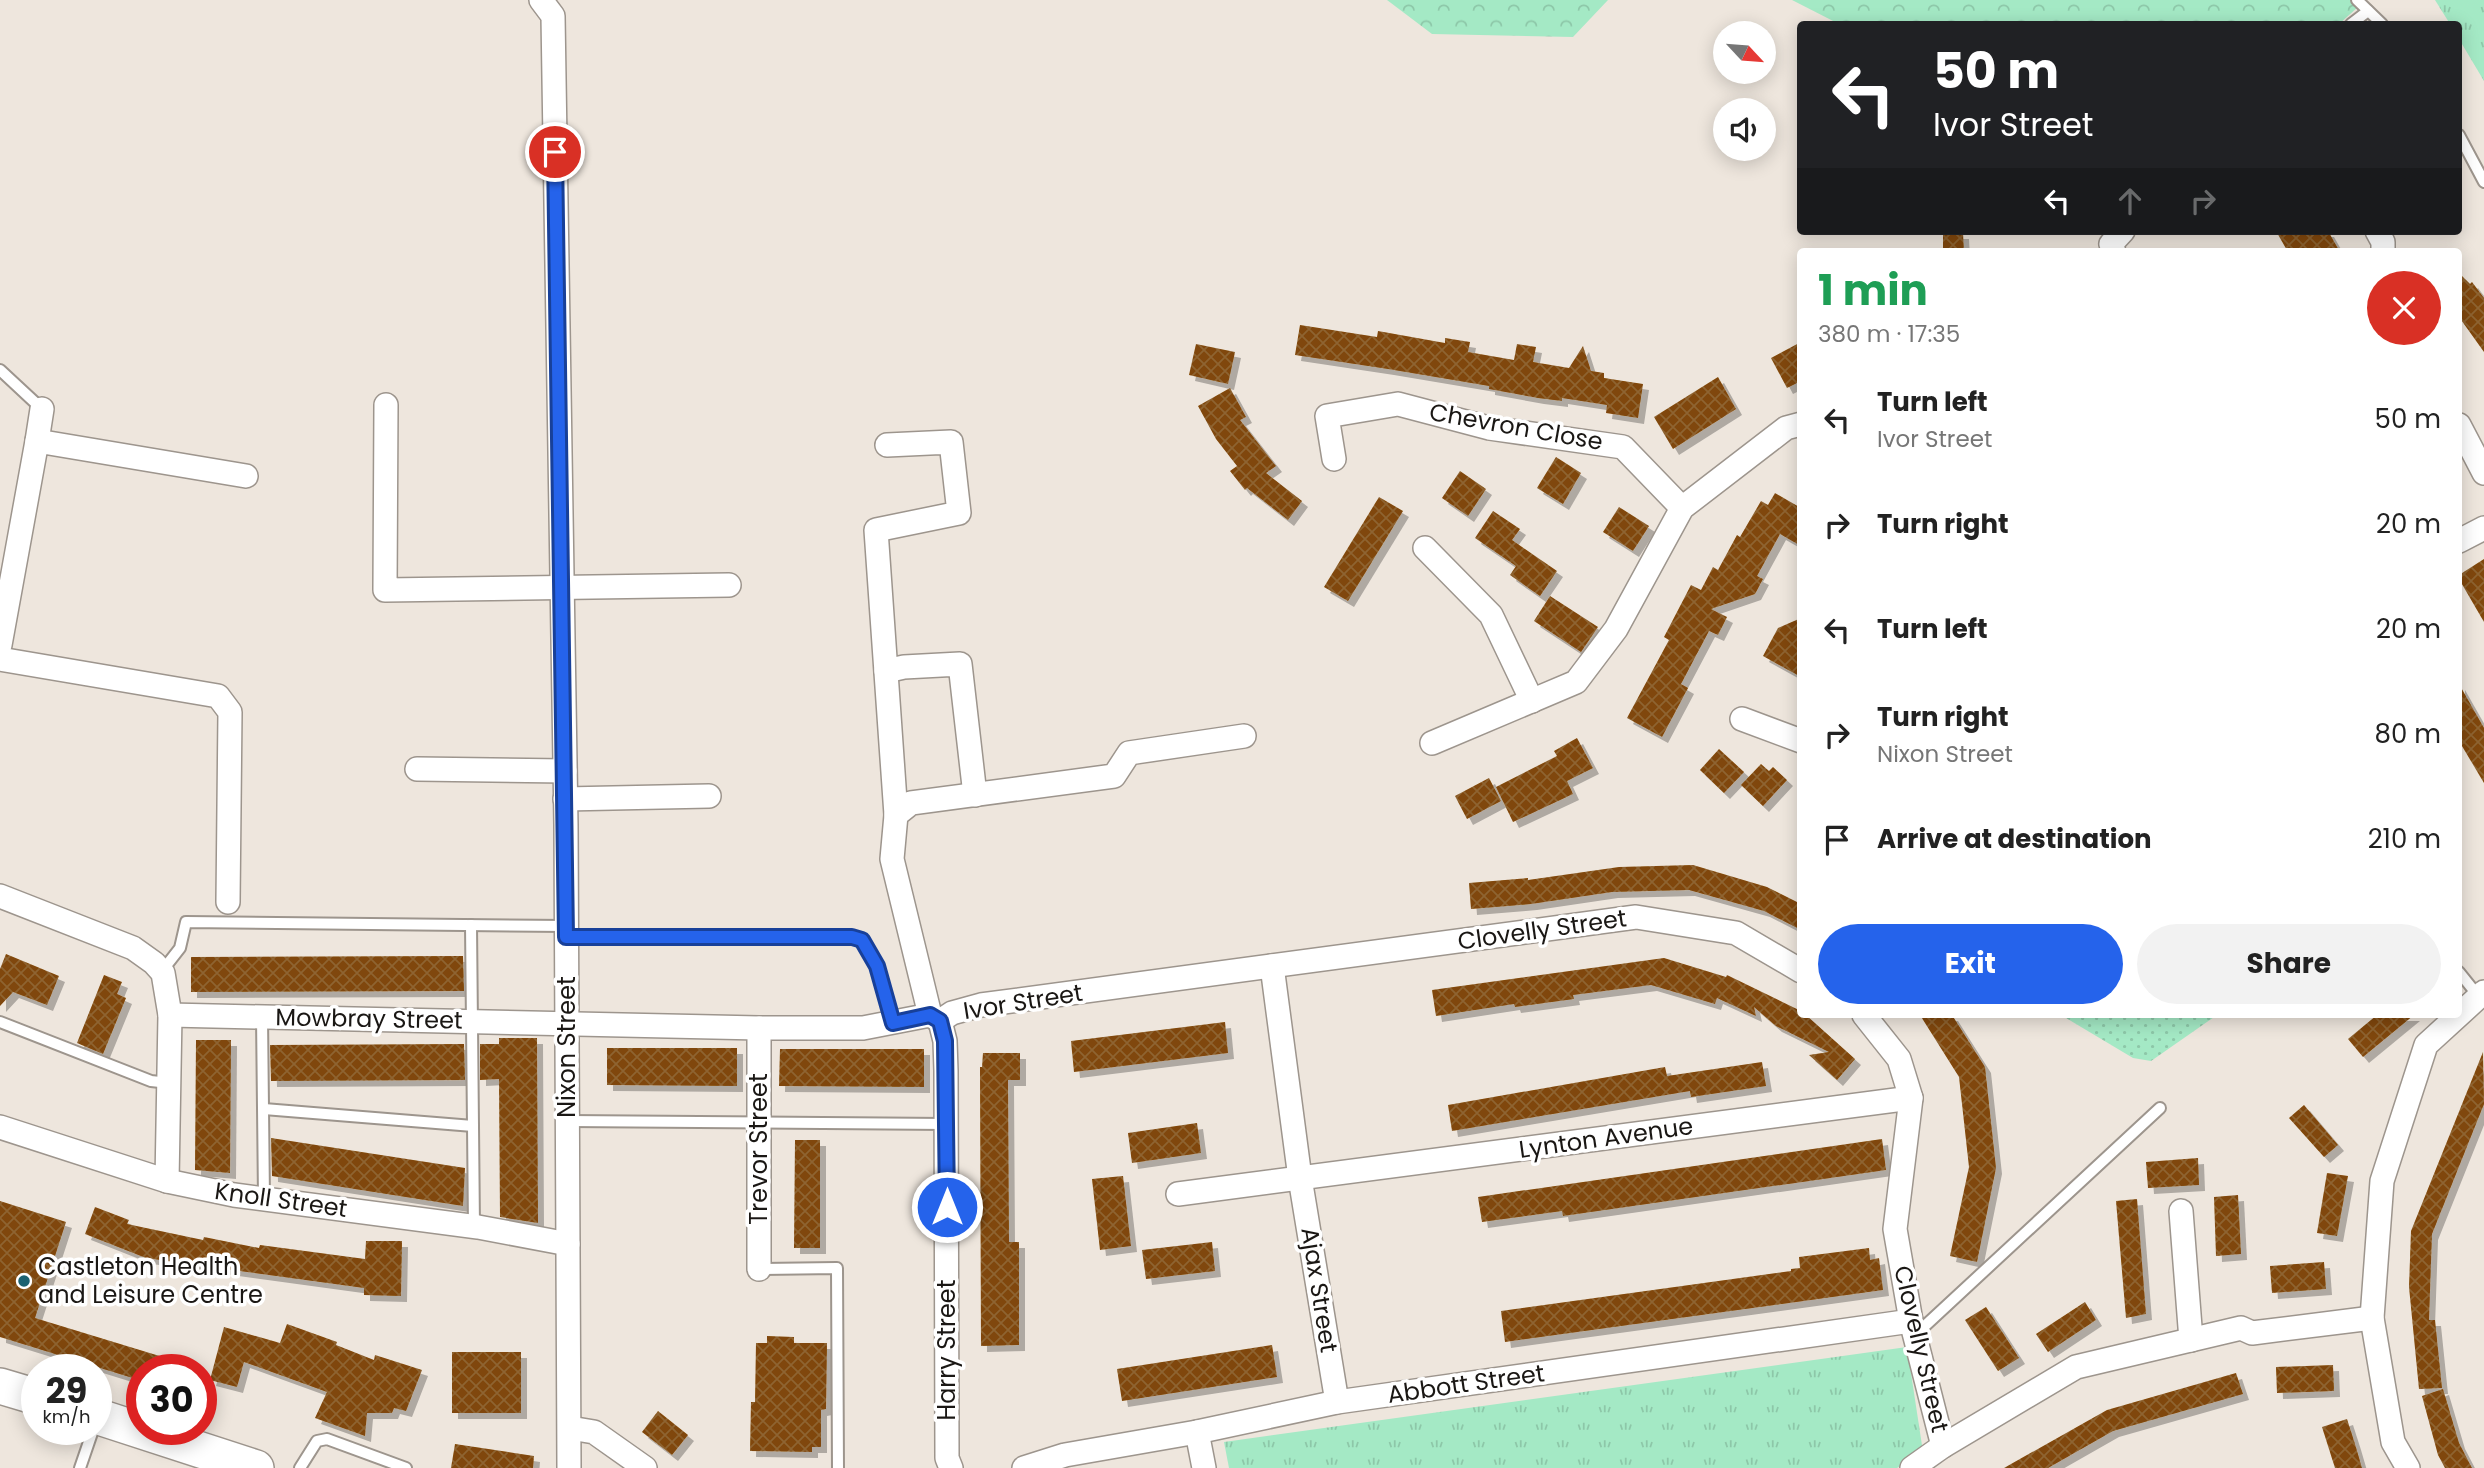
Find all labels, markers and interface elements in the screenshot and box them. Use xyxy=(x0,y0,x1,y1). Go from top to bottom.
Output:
north arrow xyxy=(1713,21,1776,84)
map controls xyxy=(1713,21,1776,161)
text: 50 m xyxy=(1933,37,2059,105)
icon: left xyxy=(1818,49,1909,140)
button: sound xyxy=(1713,98,1776,161)
text: Ivor Street xyxy=(1933,102,2093,147)
pin xyxy=(525,122,585,182)
icon: arrive xyxy=(536,133,574,171)
icon: left xyxy=(2038,182,2076,220)
icon: ahead xyxy=(2111,182,2149,220)
icon: right xyxy=(2184,182,2222,220)
text: 1 min xyxy=(1818,261,1928,320)
button: close xyxy=(2367,271,2441,345)
text: 380 m · 17:35 xyxy=(1818,318,1960,350)
text: Turn left xyxy=(1877,384,1988,420)
street label: Chevron Close xyxy=(1427,395,1605,458)
icon: left xyxy=(1818,401,1856,439)
text: 50 m xyxy=(2375,401,2441,437)
text: Ivor Street xyxy=(1877,423,1992,455)
icon: right xyxy=(1818,506,1856,544)
text: Turn right xyxy=(1877,506,2009,542)
text: 20 m xyxy=(2376,506,2441,542)
icon: left xyxy=(1818,611,1856,649)
text: Turn left xyxy=(1877,611,1988,647)
text: 20 m xyxy=(2376,611,2441,647)
text: Turn right xyxy=(1877,699,2009,735)
icon: right xyxy=(1818,716,1856,754)
text: 80 m xyxy=(2375,716,2441,752)
text: Nixon Street xyxy=(1877,738,2013,770)
icon: arrive xyxy=(1818,821,1856,859)
text: Arrive at destination xyxy=(1877,821,2152,857)
text: 210 m xyxy=(2368,821,2441,857)
street label: Clovelly Street xyxy=(1455,901,1628,958)
button: Exit xyxy=(1818,924,2123,1004)
button: Share xyxy=(2137,924,2441,1004)
street label: Nixon Street xyxy=(550,976,583,1118)
street label: Ivor Street xyxy=(961,976,1085,1027)
street label: Mowbray Street xyxy=(275,1000,463,1037)
street label: Trevor Street xyxy=(742,1073,775,1225)
street label: Lynton Avenue xyxy=(1517,1109,1695,1166)
position arrow xyxy=(910,1170,984,1244)
street label: Knoll Street xyxy=(213,1174,350,1225)
street label: Ajax Street xyxy=(1293,1225,1346,1355)
place label: Castleton Health and Leisure Centre xyxy=(38,1250,263,1311)
street label: Clovelly Street xyxy=(1886,1262,1957,1435)
marker: Castleton Health and Leisure Centre xyxy=(16,1273,32,1289)
street label: Harry Street xyxy=(930,1280,963,1420)
speed limit sign: 30 xyxy=(126,1354,217,1445)
street label: Abbott Street xyxy=(1385,1356,1547,1411)
text: 29 xyxy=(46,1366,87,1415)
text: km/h xyxy=(43,1404,90,1429)

